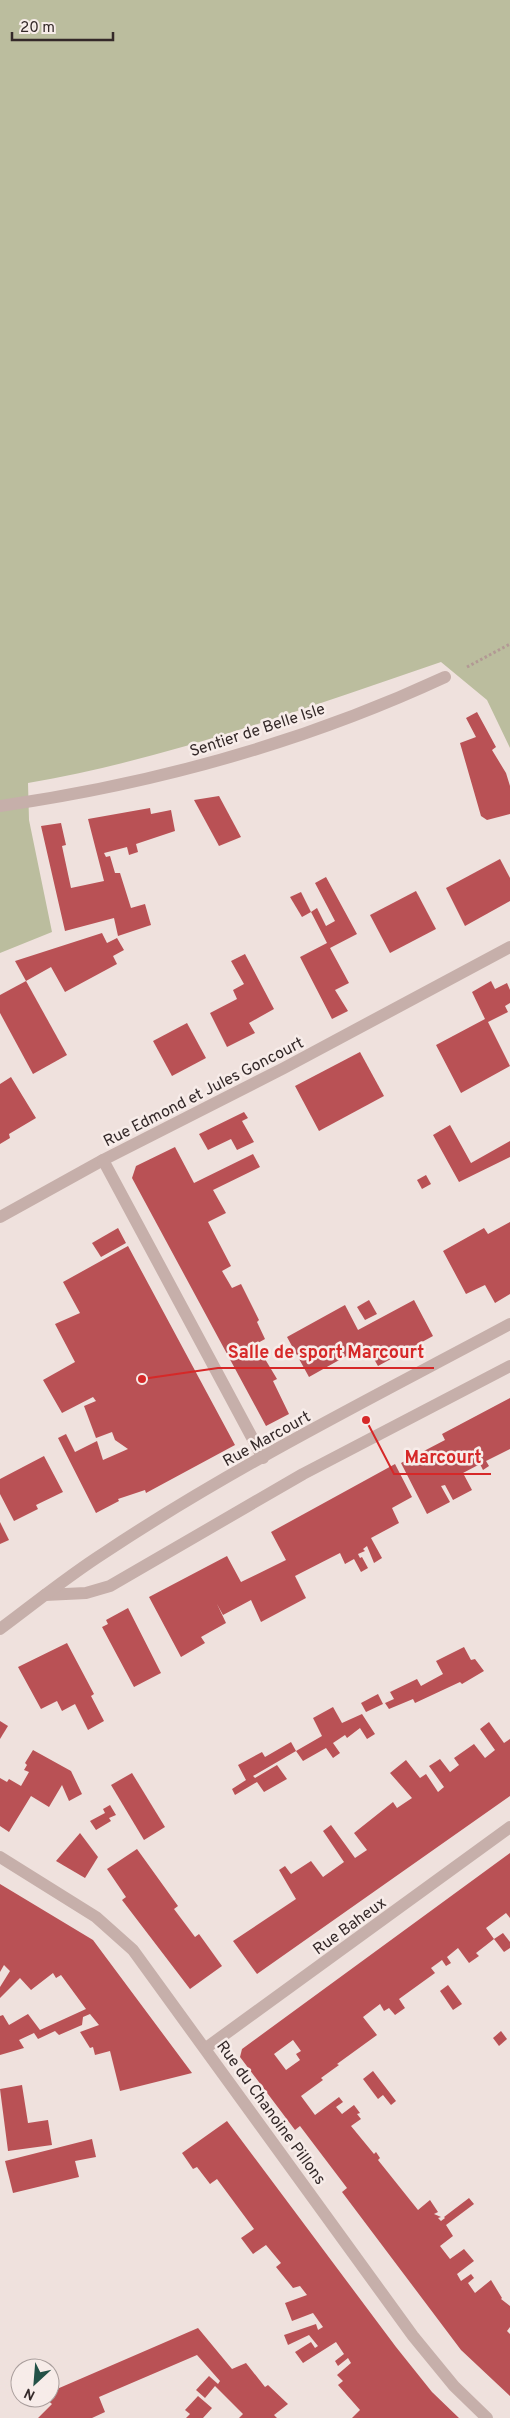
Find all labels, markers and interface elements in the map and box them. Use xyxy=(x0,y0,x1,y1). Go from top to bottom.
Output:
scale bar xyxy=(12,10,114,42)
text: 20 m xyxy=(20,19,55,38)
street label: Sentier de Belle Isle xyxy=(187,700,328,762)
street label: Rue Edmond et Jules Goncourt xyxy=(100,1033,307,1152)
callout: Salle de sport Marcourt xyxy=(218,1335,434,1368)
text: Salle de sport Marcourt xyxy=(228,1342,424,1365)
street label: Rue Marcourt xyxy=(220,1407,314,1472)
callout: Marcourt xyxy=(394,1441,491,1474)
text: Marcourt xyxy=(405,1447,482,1470)
street label: Rue Baheux xyxy=(310,1893,391,1960)
street label: Rue du Chanoine Pillons xyxy=(211,2037,329,2189)
north arrow xyxy=(10,2358,60,2408)
text: N xyxy=(22,2383,38,2403)

